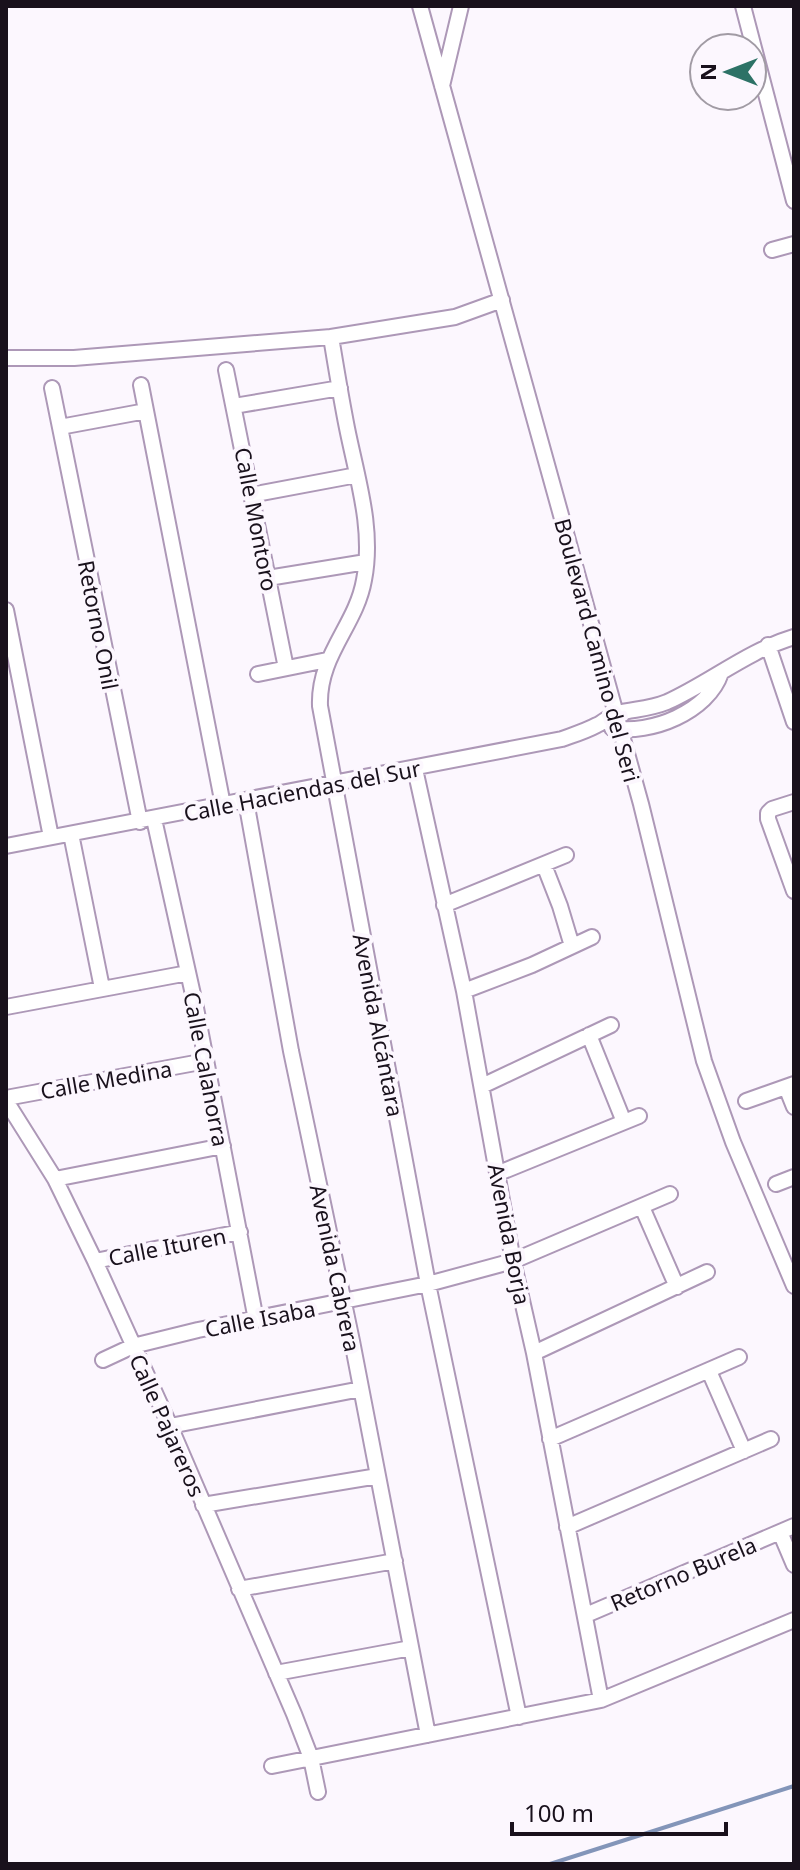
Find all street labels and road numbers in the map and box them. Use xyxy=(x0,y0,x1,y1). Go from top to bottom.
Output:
street label: Calle Montoro xyxy=(228,445,286,593)
street label: Boulevard Camino del Seri xyxy=(548,515,648,785)
street label: Retorno Onil xyxy=(72,558,126,692)
street label: Calle Haciendas del Sur xyxy=(181,752,423,828)
street label: Avenida Alcántara xyxy=(347,931,411,1119)
street label: Calle Calahorra xyxy=(177,989,237,1149)
street label: Calle Medina xyxy=(38,1053,174,1105)
street label: Avenida Borja xyxy=(482,1161,538,1307)
street label: Avenida Cabrera xyxy=(304,1182,368,1354)
street label: Calle Ituren xyxy=(106,1220,228,1272)
street label: Calle Isaba xyxy=(202,1293,318,1343)
street label: Calle Pajareros xyxy=(123,1349,213,1501)
street label: Retorno Burela xyxy=(605,1529,761,1617)

